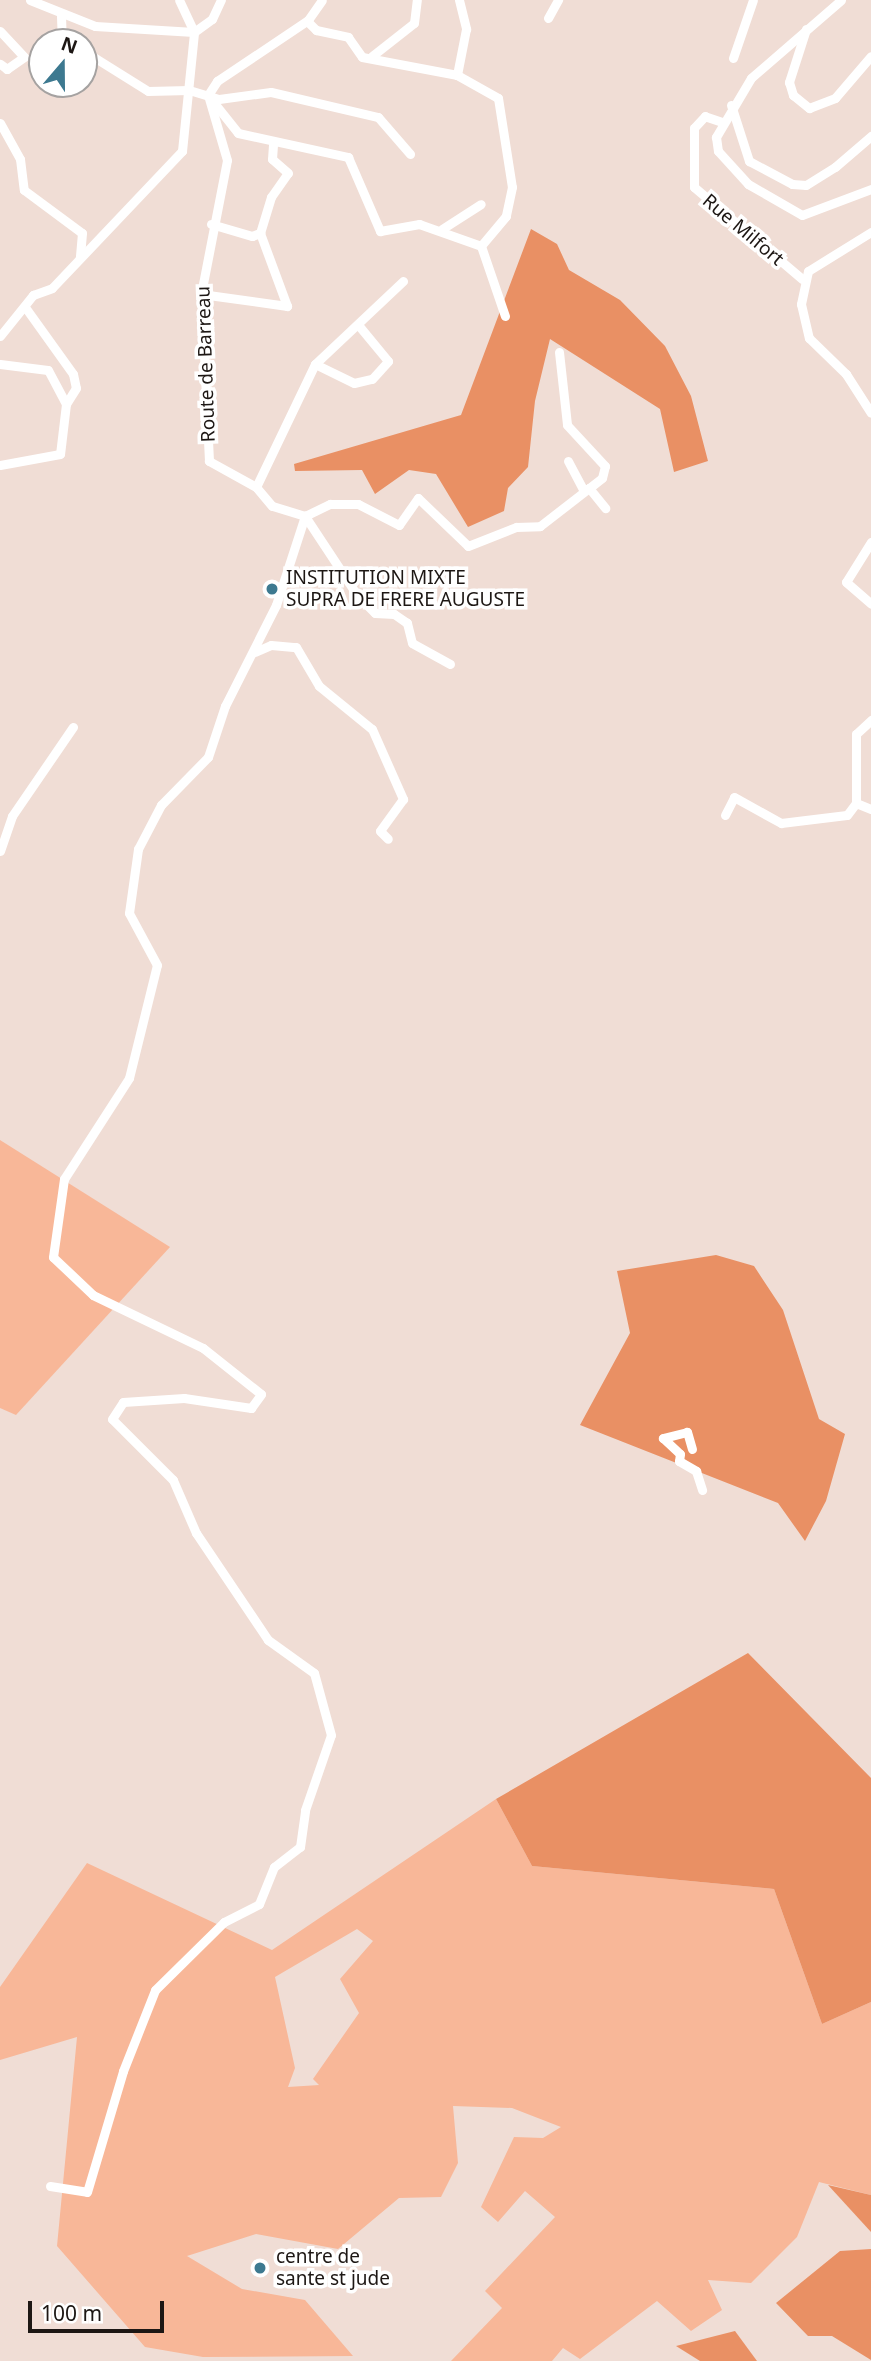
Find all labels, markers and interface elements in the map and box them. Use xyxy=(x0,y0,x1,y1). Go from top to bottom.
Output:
north arrow xyxy=(28,28,98,98)
text: N xyxy=(58,30,81,60)
street label: Rue Milfort xyxy=(698,189,788,271)
street label: Route de Barreau xyxy=(192,285,220,443)
place label: INSTITUTION MIXTE SUPRA DE FRERE AUGUSTE xyxy=(286,567,525,611)
marker: INSTITUTION MIXTE SUPRA DE FRERE AUGUSTE xyxy=(264,581,280,597)
place label: centre de sante st jude xyxy=(276,2246,390,2290)
marker: centre de sante st jude xyxy=(250,2258,270,2278)
scale bar xyxy=(32,2288,168,2332)
text: 100 m xyxy=(41,2299,102,2327)

